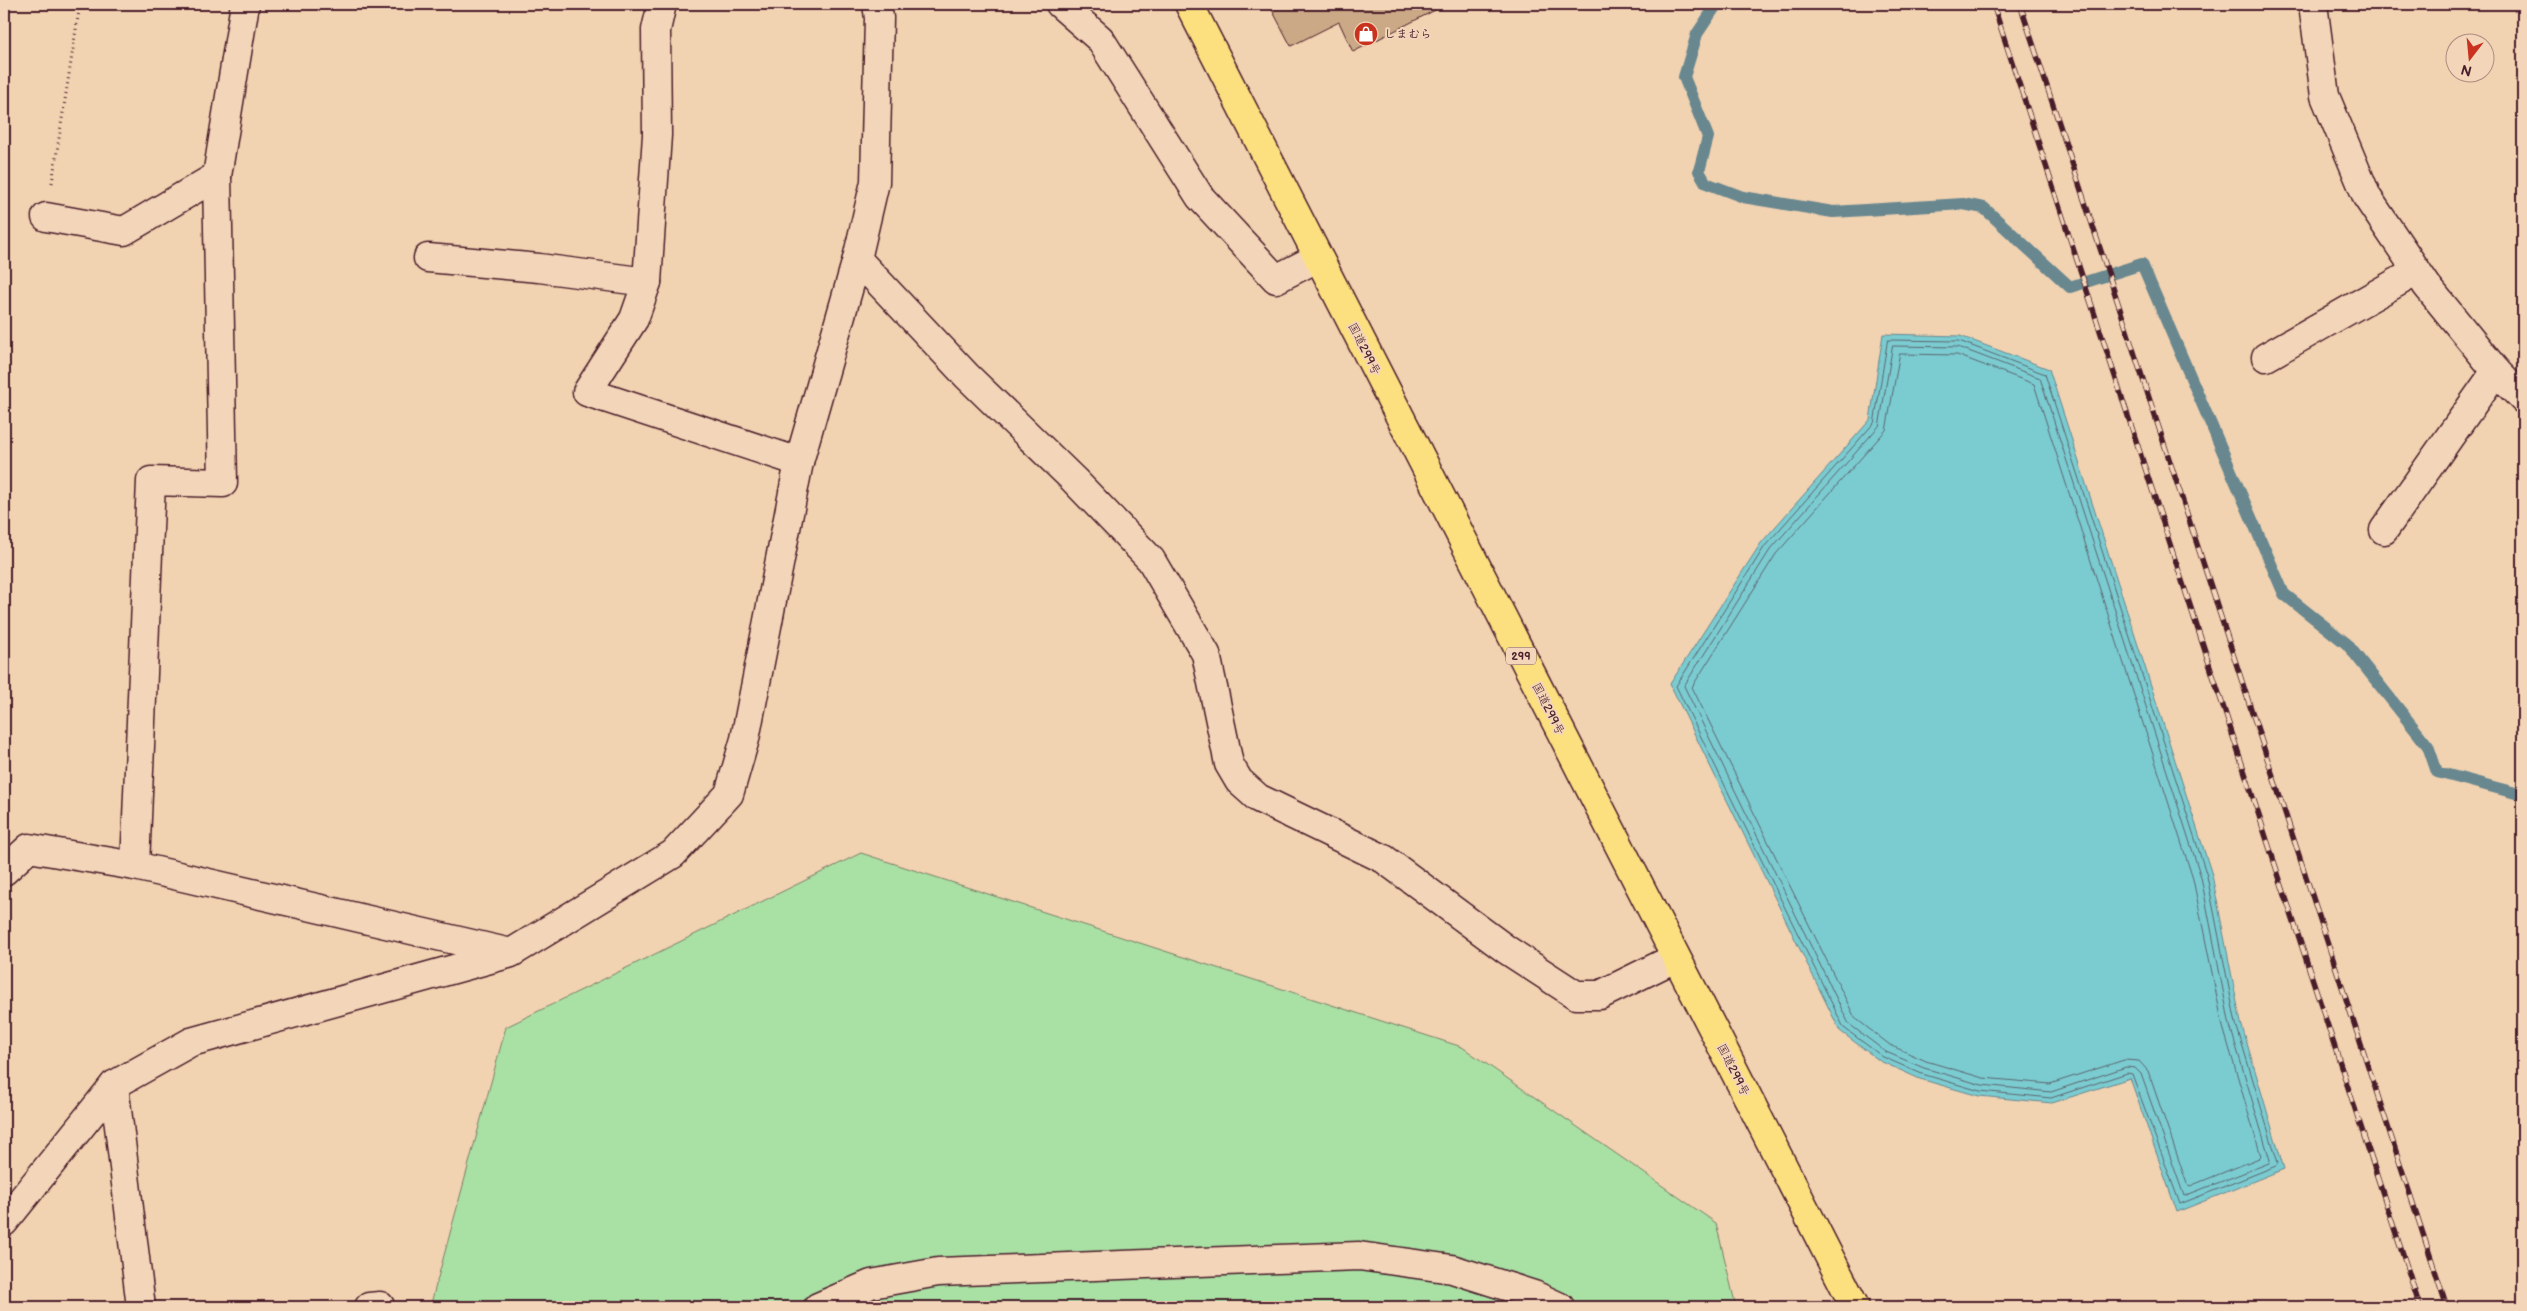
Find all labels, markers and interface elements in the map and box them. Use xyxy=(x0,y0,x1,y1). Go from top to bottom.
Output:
shop icon: しまむら xyxy=(1353,21,1379,47)
place label: しまむら xyxy=(1384,27,1432,42)
north arrow xyxy=(2444,32,2494,82)
text: N xyxy=(2459,60,2474,80)
street label: 国道299号 xyxy=(1344,320,1384,378)
road number: 299 xyxy=(1506,648,1536,664)
street label: 国道299号 xyxy=(1528,680,1568,738)
street label: 国道299号 xyxy=(1713,1041,1753,1099)

